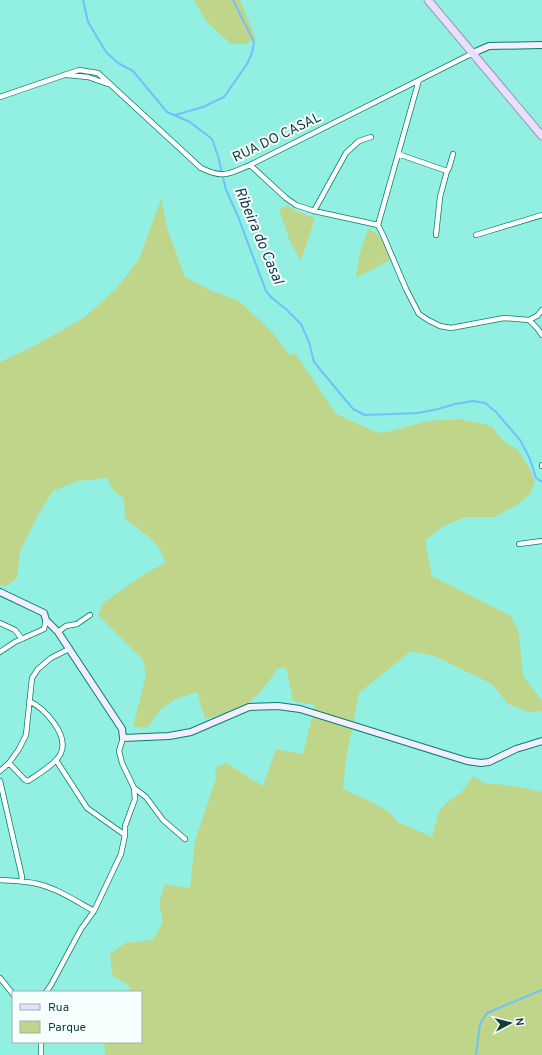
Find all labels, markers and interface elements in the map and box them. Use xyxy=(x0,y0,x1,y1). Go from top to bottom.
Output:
street label: RUA DO CASAL xyxy=(230,109,324,167)
water label: Ribeira do Casal xyxy=(229,184,288,289)
legend xyxy=(12,991,142,1043)
text: Rua xyxy=(48,1000,69,1016)
north arrow xyxy=(490,1003,530,1043)
text: N xyxy=(512,1017,526,1027)
text: Parque xyxy=(48,1020,86,1036)

